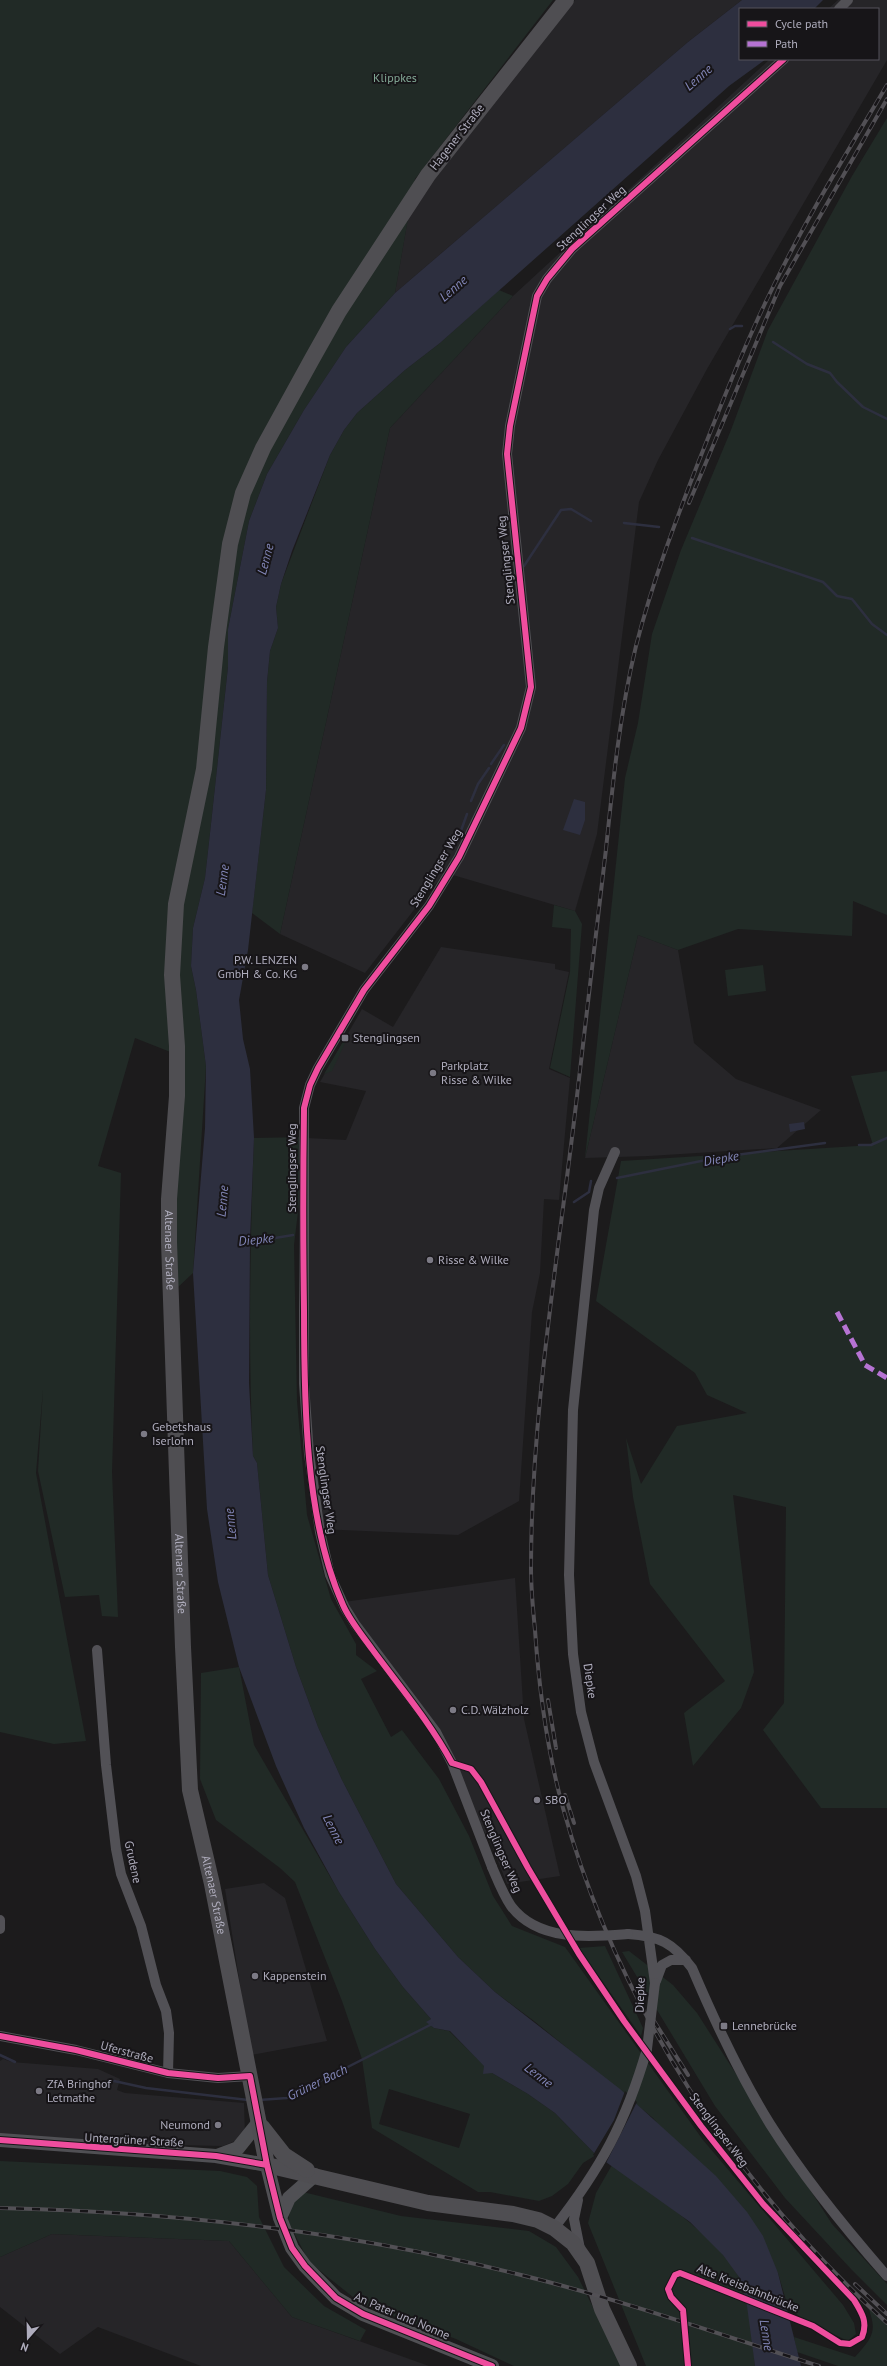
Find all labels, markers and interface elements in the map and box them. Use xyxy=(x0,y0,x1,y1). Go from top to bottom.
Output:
legend xyxy=(739,8,879,60)
text: Cycle path xyxy=(775,16,828,31)
text: Path xyxy=(775,36,798,51)
water label: Lenne xyxy=(681,61,716,94)
park label: Klippkes xyxy=(373,70,417,85)
street label: Hagener Straße xyxy=(426,100,487,173)
street label: Stenglingser Weg xyxy=(553,182,628,254)
water label: Lenne xyxy=(436,272,471,305)
street label: Stenglingser Weg xyxy=(493,515,518,605)
water label: Lenne xyxy=(253,542,278,577)
street label: Stenglingser Weg xyxy=(406,826,465,910)
water label: Lenne xyxy=(212,863,233,897)
place label: P.W. LENZEN GmbH & Co. KG xyxy=(218,952,297,981)
marker: P.W. LENZEN GmbH & Co. KG xyxy=(300,962,310,972)
place label: Stenglingsen xyxy=(353,1030,420,1045)
marker: Stenglingsen xyxy=(340,1033,350,1043)
place label: Parkplatz Risse & Wilke xyxy=(441,1058,512,1087)
marker: Parkplatz Risse & Wilke xyxy=(428,1068,438,1078)
street label: Stenglingser Weg xyxy=(284,1123,299,1213)
water label: Diepke xyxy=(702,1147,740,1170)
water label: Lenne xyxy=(213,1185,232,1218)
street label: Altenaer Straße xyxy=(162,1210,179,1290)
water label: Diepke xyxy=(237,1229,275,1250)
place label: Risse & Wilke xyxy=(438,1252,509,1267)
marker: Risse & Wilke xyxy=(425,1255,435,1265)
place label: Gebetshaus Iserlohn xyxy=(152,1419,211,1448)
marker: Gebetshaus Iserlohn xyxy=(139,1429,149,1439)
street label: Stenglingser Weg xyxy=(313,1445,340,1535)
water label: Lenne xyxy=(220,1507,241,1541)
street label: Altenaer Straße xyxy=(172,1533,190,1614)
street label: Diepke xyxy=(581,1662,600,1699)
place label: C.D. Wälzholz xyxy=(461,1702,529,1717)
marker: C.D. Wälzholz xyxy=(448,1705,458,1715)
place label: SBO xyxy=(545,1792,567,1807)
marker: SBO xyxy=(532,1795,542,1805)
street label: Stenglingser Weg xyxy=(477,1807,526,1895)
water label: Lenne xyxy=(319,1811,348,1847)
street label: Grudene xyxy=(122,1839,145,1885)
street label: Altenaer Straße xyxy=(199,1854,230,1936)
place label: Kappenstein xyxy=(263,1968,326,1983)
marker: Kappenstein xyxy=(250,1971,260,1981)
street label: Diepke xyxy=(631,1977,648,2013)
place label: Lennebrücke xyxy=(732,2018,797,2033)
marker: Lennebrücke xyxy=(719,2021,729,2031)
street label: Uferstraße xyxy=(99,2037,155,2066)
water label: Lenne xyxy=(521,2059,556,2092)
water label: Grüner Bach xyxy=(284,2061,350,2104)
place label: ZfA Bringhof Letmathe xyxy=(47,2076,112,2105)
marker: ZfA Bringhof Letmathe xyxy=(34,2086,44,2096)
street label: Stenglingser Weg xyxy=(687,2090,752,2170)
place label: Neumond xyxy=(160,2117,210,2132)
marker: Neumond xyxy=(213,2120,223,2130)
street label: Untergrüner Straße xyxy=(84,2129,184,2150)
street label: Alte Kreisbahnbrücke xyxy=(695,2260,801,2315)
street label: An Pater und Nonne xyxy=(352,2289,452,2343)
north arrow xyxy=(8,2318,48,2358)
water label: Lenne xyxy=(756,2318,777,2352)
text: N xyxy=(19,2340,30,2355)

